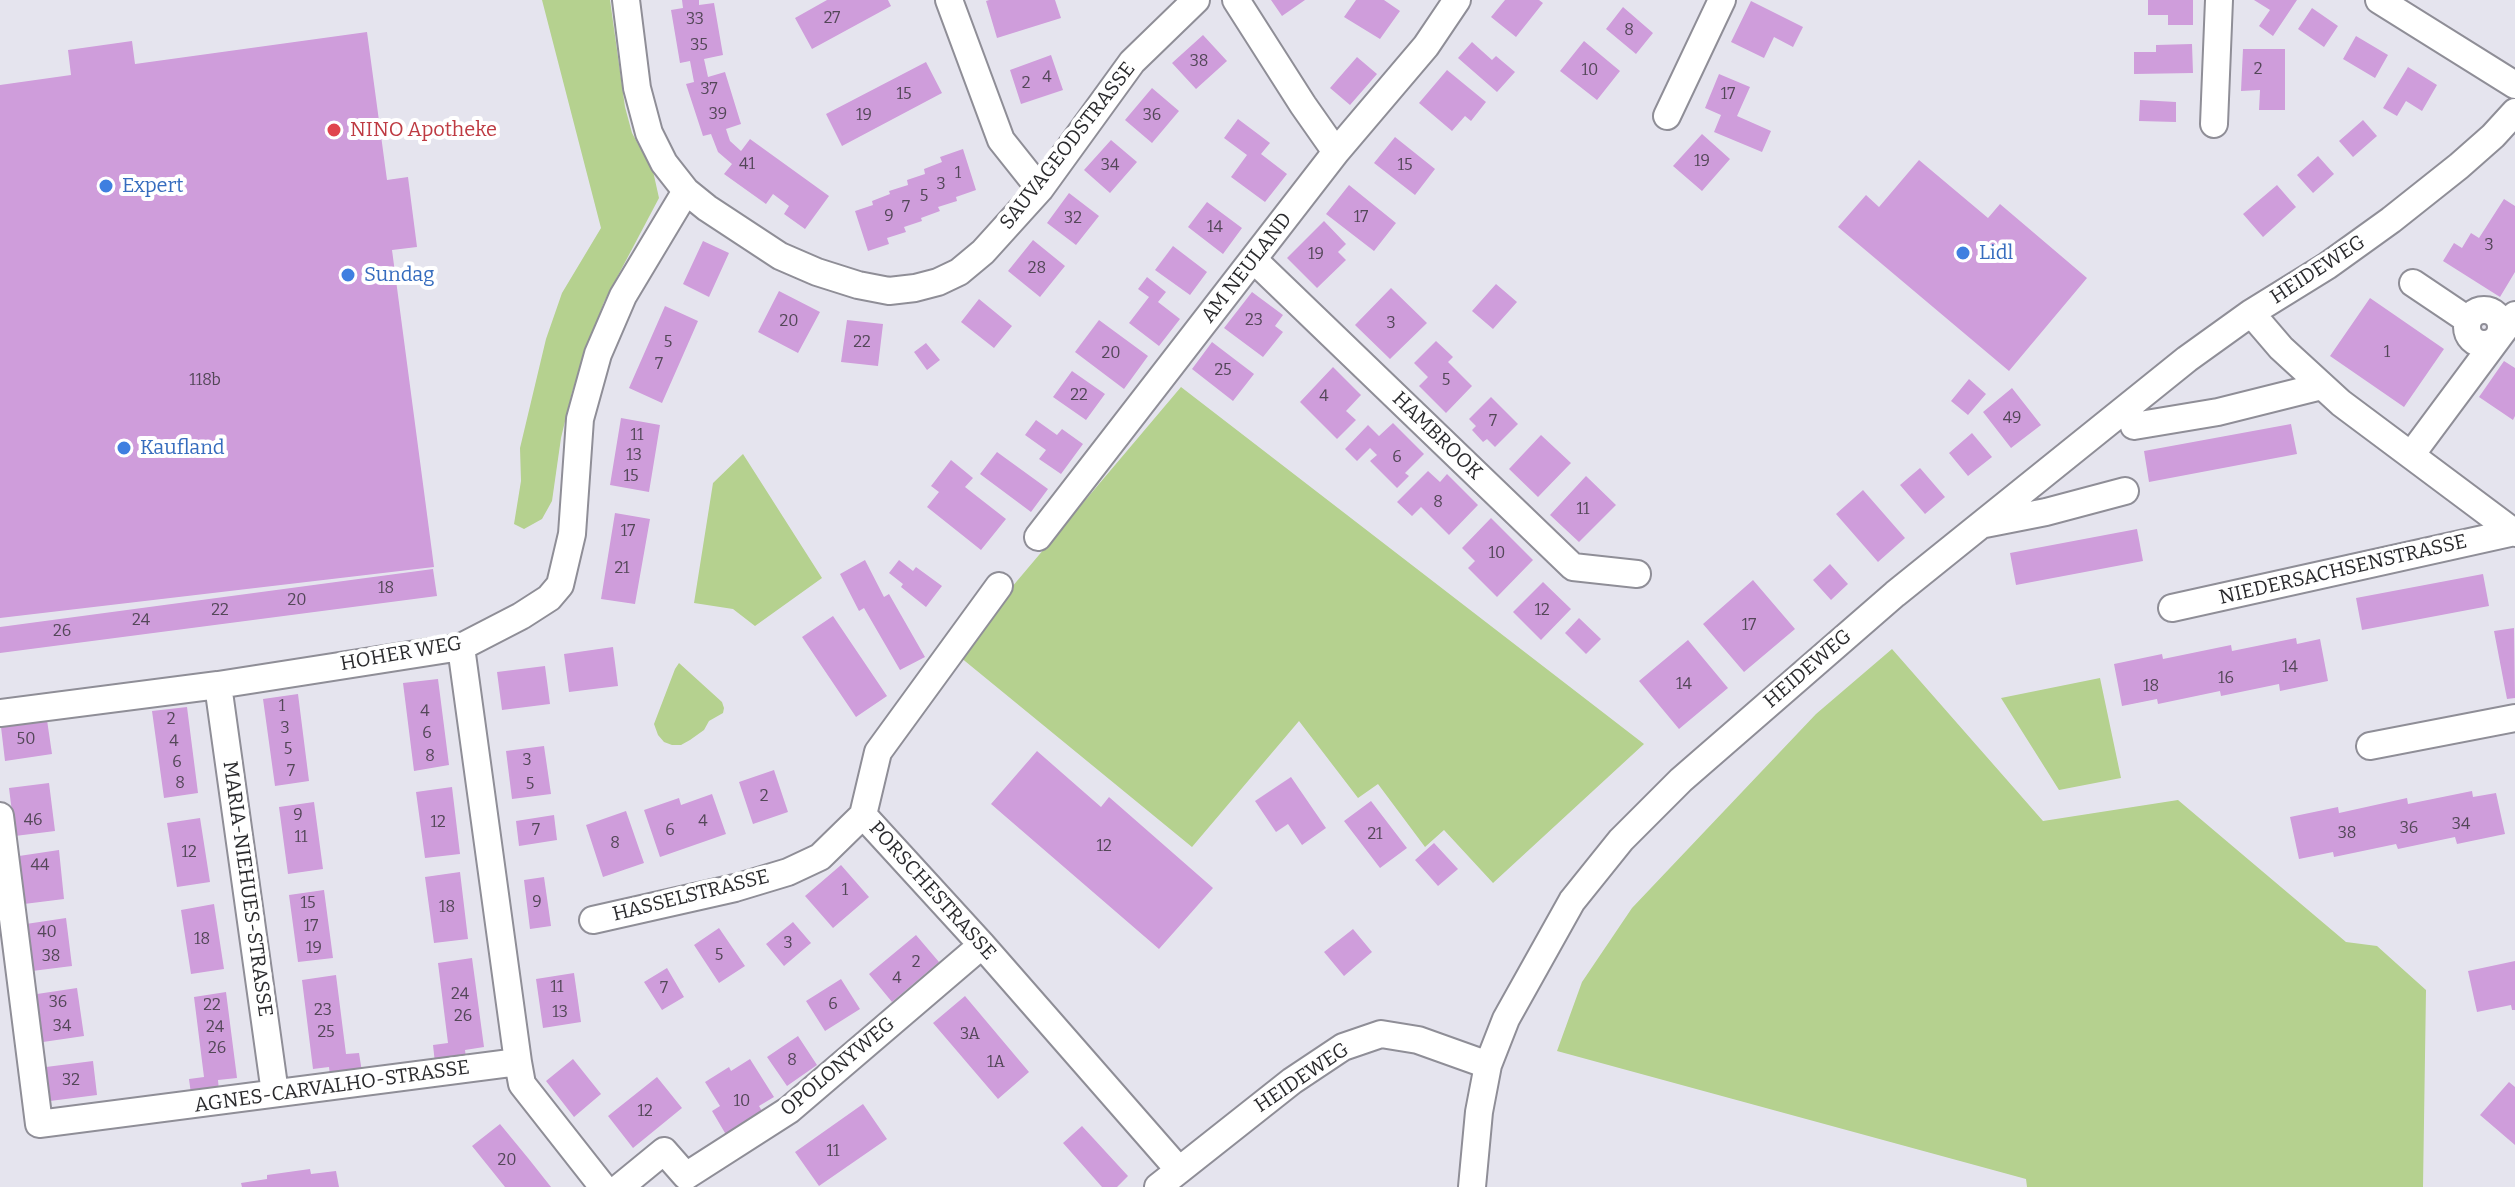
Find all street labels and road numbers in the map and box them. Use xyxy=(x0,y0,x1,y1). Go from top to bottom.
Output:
street label: SAUVAGEODSTRASSE xyxy=(995,58,1141,234)
street label: AM NEULAND xyxy=(1197,208,1297,328)
street label: HEIDEWEG xyxy=(2266,230,2370,310)
street label: HAMBROOK xyxy=(1387,387,1487,485)
street label: NIEDERSACHSENSTRASSE xyxy=(2217,530,2469,610)
street label: HEIDEWEG xyxy=(1759,624,1857,714)
street label: HOHER WEG xyxy=(338,632,464,676)
street label: MARIA-NIEHUES-STRASSE xyxy=(217,760,277,1018)
street label: PORSCHESTRASSE xyxy=(863,817,1001,965)
street label: HASSELSTRASSE xyxy=(610,865,772,927)
street label: OPOLONYWEG xyxy=(776,1012,900,1122)
street label: HEIDEWEG xyxy=(1250,1038,1354,1118)
street label: AGNES-CARVALHO-STRASSE xyxy=(193,1056,471,1118)

